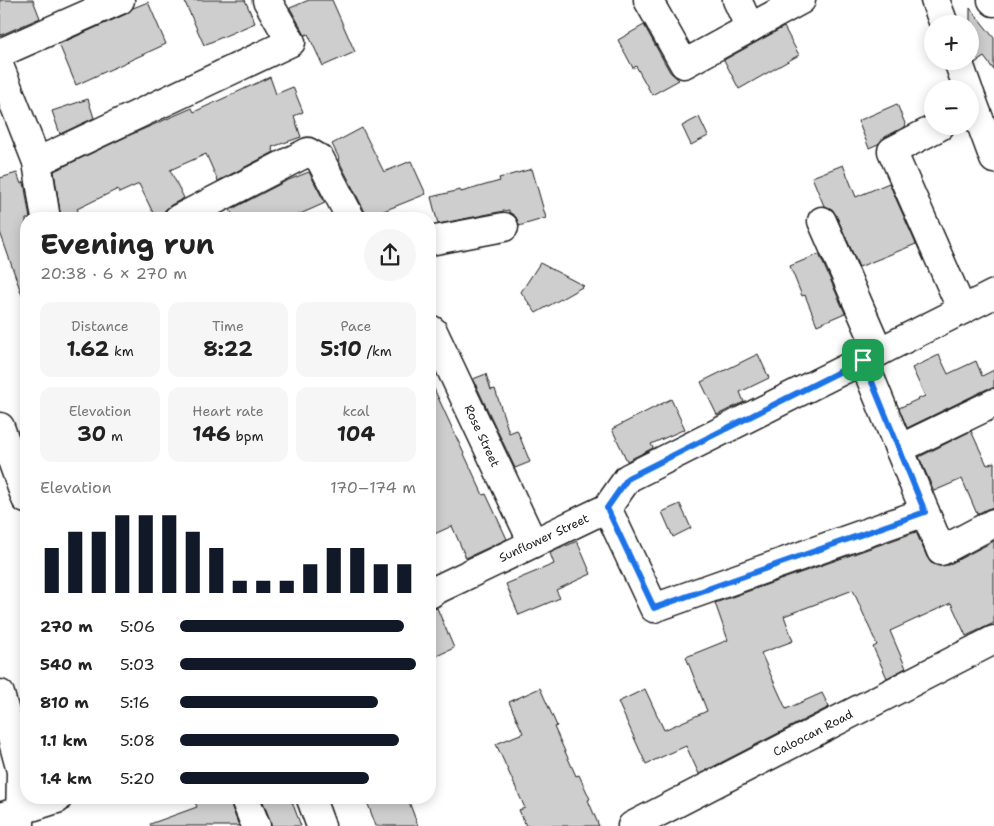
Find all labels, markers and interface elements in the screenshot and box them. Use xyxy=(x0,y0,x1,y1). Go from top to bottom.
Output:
map controls xyxy=(924,15,979,135)
button: + xyxy=(924,15,979,70)
button: − xyxy=(924,80,979,135)
text: Evening run xyxy=(40,225,215,263)
button: share xyxy=(364,229,416,281)
text: 20:38 · 6 × 270 m xyxy=(40,263,187,284)
text: Distance xyxy=(71,317,129,335)
text: Time xyxy=(212,317,244,335)
text: Pace xyxy=(341,317,371,335)
text: 1.62 xyxy=(66,335,109,363)
text: 8:22 xyxy=(203,335,253,363)
text: 5:10 xyxy=(320,335,362,363)
pin xyxy=(842,339,884,381)
text: km xyxy=(109,342,134,360)
text: /km xyxy=(362,342,392,360)
icon: arrive xyxy=(849,346,877,374)
text: Elevation xyxy=(69,402,131,420)
text: Heart rate xyxy=(192,402,264,420)
text: kcal xyxy=(342,402,370,420)
street label: Rose Street xyxy=(461,402,503,470)
text: 30 xyxy=(77,420,106,448)
text: 146 xyxy=(192,420,231,448)
text: 104 xyxy=(337,420,375,448)
text: m xyxy=(106,427,123,445)
text: bpm xyxy=(231,427,264,445)
text: Elevation xyxy=(40,477,112,498)
text: 170–174 m xyxy=(330,477,416,498)
street label: Sunflower Street xyxy=(496,510,592,566)
text: 270 m xyxy=(40,616,93,637)
text: 5:06 xyxy=(120,616,155,637)
text: 540 m xyxy=(40,654,92,675)
text: 5:03 xyxy=(120,654,155,675)
text: 810 m xyxy=(40,692,89,713)
text: 5:16 xyxy=(120,692,150,713)
street label: Caloocan Road xyxy=(770,706,856,760)
text: 1.1 km xyxy=(40,730,87,751)
text: 5:08 xyxy=(120,730,155,751)
text: 1.4 km xyxy=(40,768,92,789)
text: 5:20 xyxy=(120,768,155,789)

